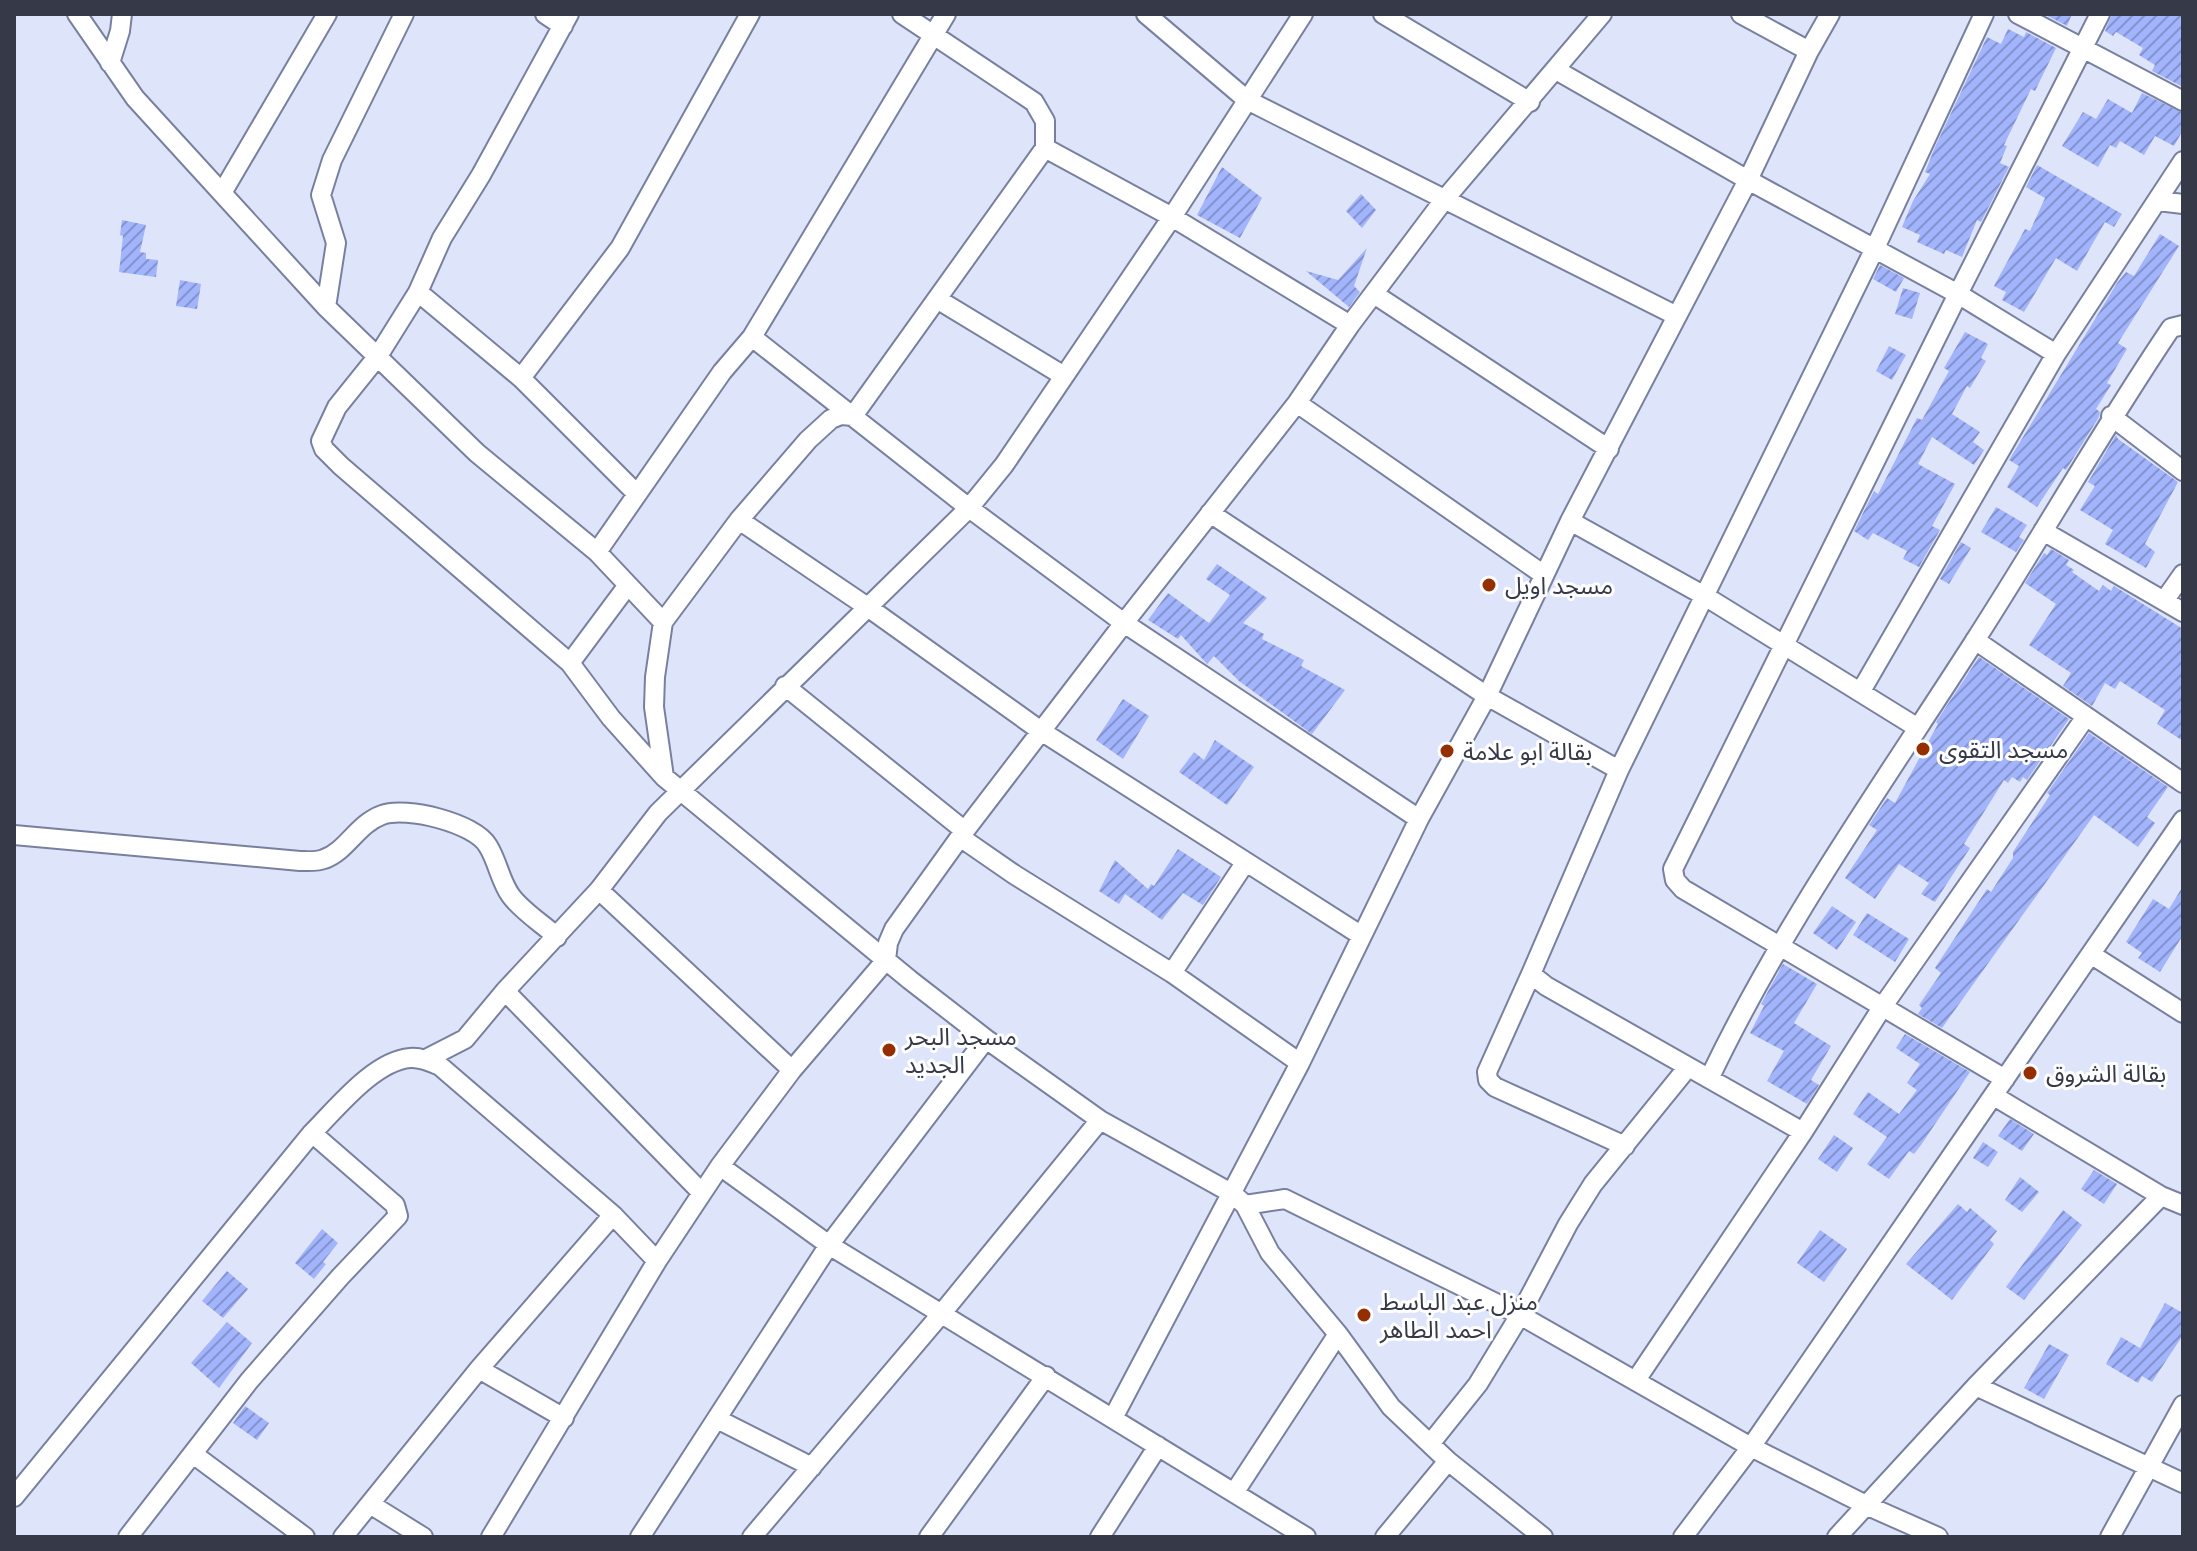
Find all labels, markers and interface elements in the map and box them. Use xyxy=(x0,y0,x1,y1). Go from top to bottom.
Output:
place label: مسجد اويل xyxy=(1505,571,1613,600)
marker: مسجد اويل xyxy=(1480,576,1498,594)
place label: مسجد التقوى xyxy=(1939,735,2068,764)
place label: بقالة ابو علامة xyxy=(1463,737,1592,766)
marker: مسجد التقوى xyxy=(1914,740,1932,758)
marker: بقالة ابو علامة xyxy=(1438,742,1456,760)
place label: مسجد البحر الجديد xyxy=(904,1022,1017,1079)
marker: مسجد البحر الجديد xyxy=(880,1041,898,1059)
place label: بقالة الشروق xyxy=(2046,1059,2166,1088)
marker: بقالة الشروق xyxy=(2021,1064,2039,1082)
place label: منزل عبد الباسط احمد الطاهر xyxy=(1379,1287,1538,1344)
marker: منزل عبد الباسط احمد الطاهر xyxy=(1355,1306,1373,1324)

